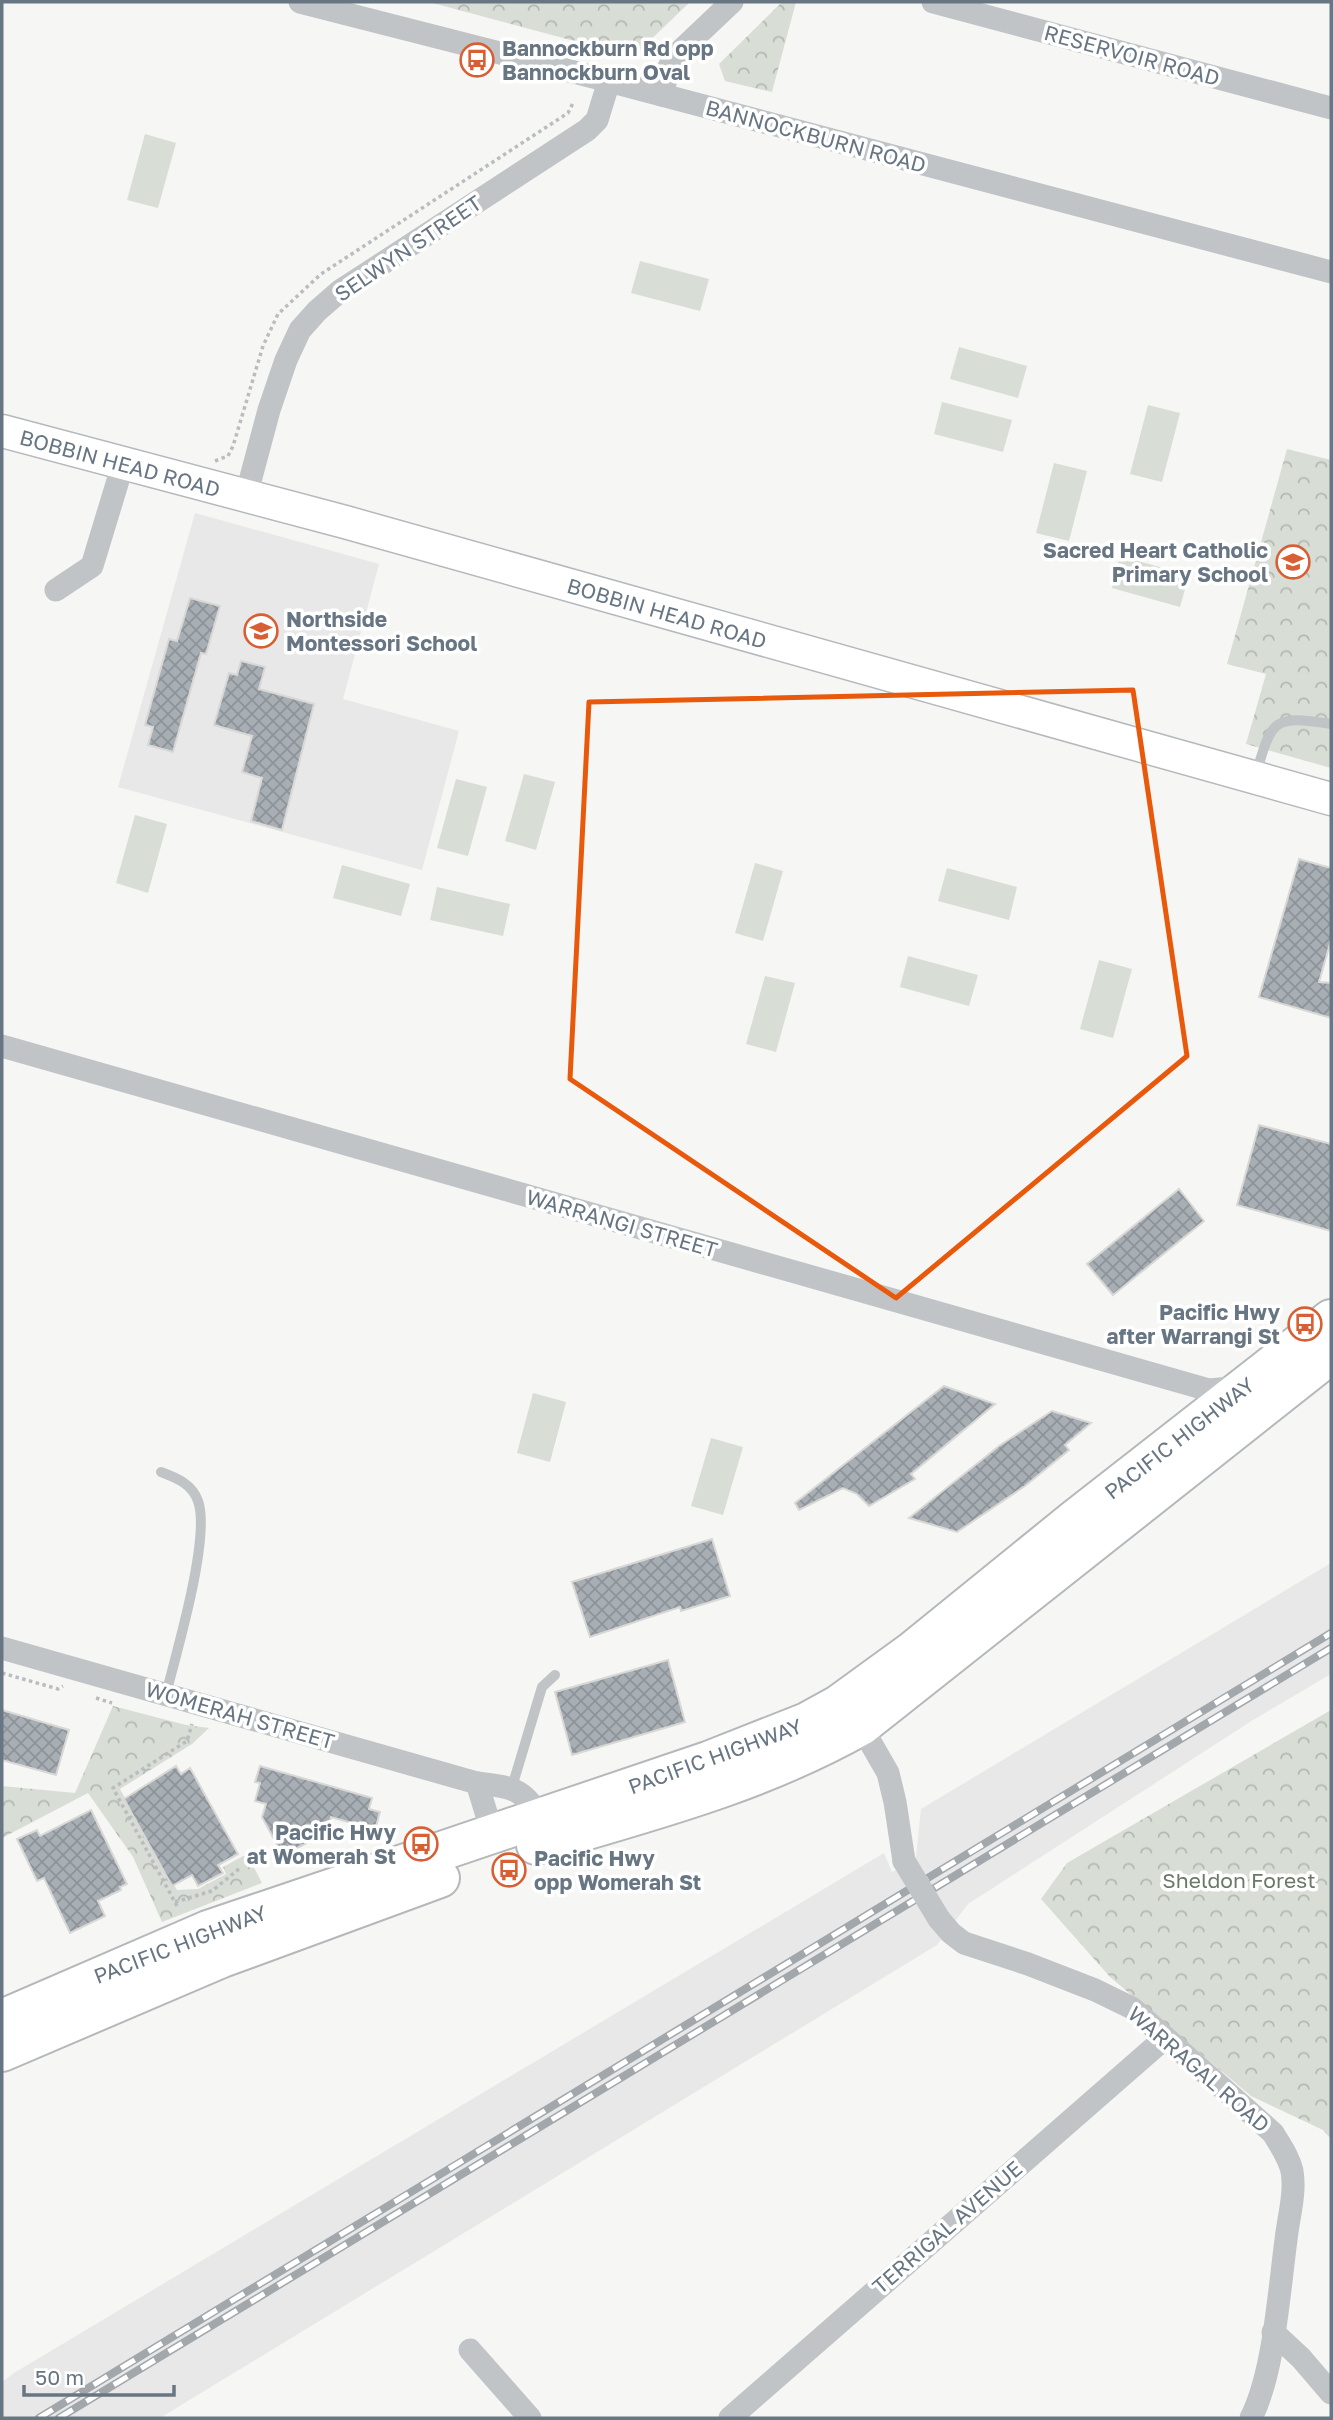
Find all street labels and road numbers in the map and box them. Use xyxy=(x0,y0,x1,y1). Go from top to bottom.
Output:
street label: RESERVOIR ROAD xyxy=(1041,19,1223,91)
street label: BANNOCKBURN ROAD xyxy=(703,94,929,178)
street label: SELWYN STREET xyxy=(330,189,486,307)
street label: BOBBIN HEAD ROAD xyxy=(17,424,223,502)
street label: BOBBIN HEAD ROAD xyxy=(564,572,770,654)
street label: WARRANGI STREET xyxy=(523,1183,721,1263)
street label: PACIFIC HIGHWAY xyxy=(1099,1371,1259,1505)
street label: WOMERAH STREET xyxy=(143,1676,337,1754)
street label: PACIFIC HIGHWAY xyxy=(625,1712,806,1799)
street label: PACIFIC HIGHWAY xyxy=(90,1899,271,1989)
street label: WARRAGAL ROAD xyxy=(1123,2000,1275,2138)
street label: TERRIGAL AVENUE xyxy=(867,2155,1027,2299)

